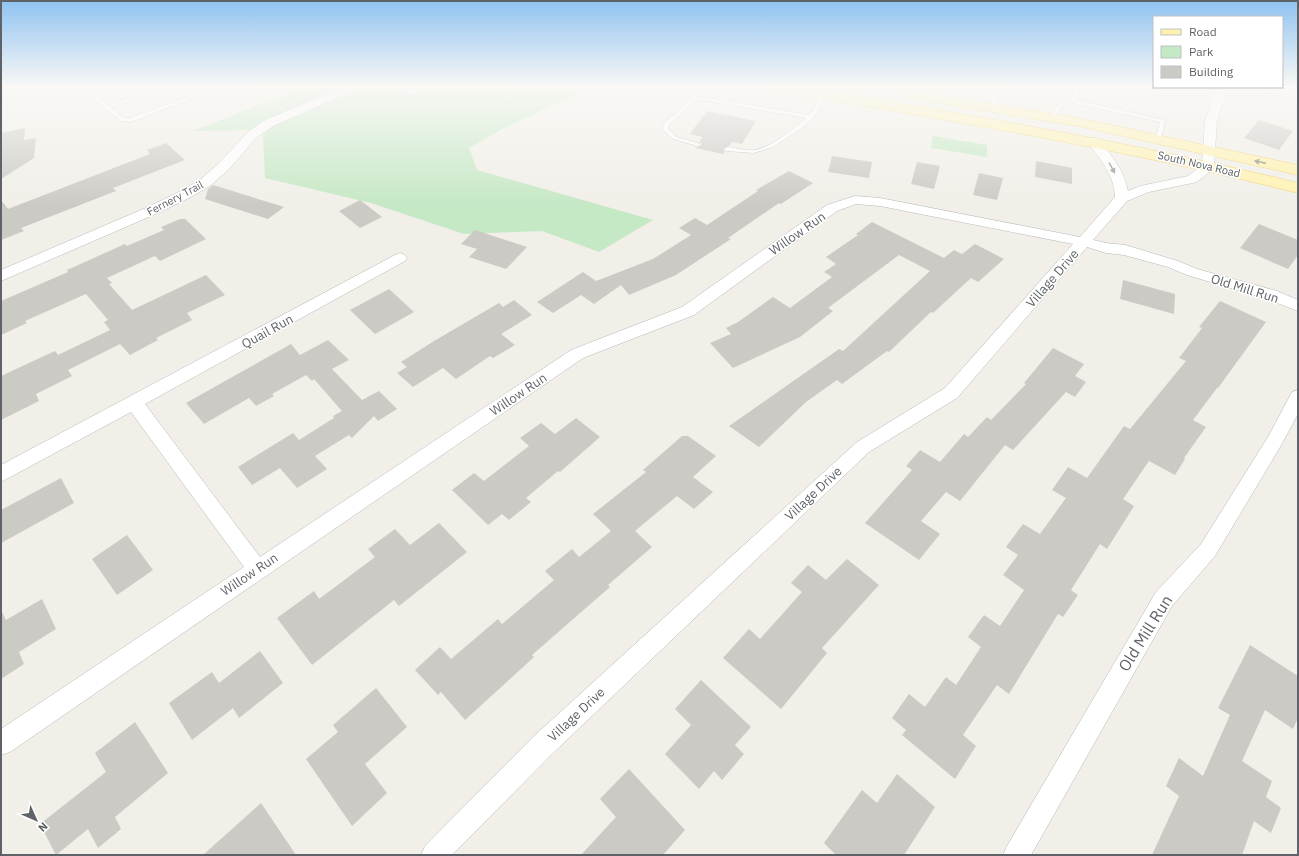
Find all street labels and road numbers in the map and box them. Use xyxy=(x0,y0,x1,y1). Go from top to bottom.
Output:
street label: South Nova Road xyxy=(1156,148,1242,180)
street label: Fernery Trail xyxy=(144,177,206,219)
street label: Willow Run xyxy=(766,208,829,259)
street label: Village Drive xyxy=(1022,245,1083,311)
street label: Old Mill Run xyxy=(1209,270,1281,307)
street label: Quail Run xyxy=(238,310,296,353)
street label: Willow Run xyxy=(486,369,550,420)
street label: Village Drive xyxy=(781,463,846,524)
street label: Willow Run xyxy=(217,549,281,600)
street label: Old Mill Run xyxy=(1114,591,1176,675)
street label: Village Drive xyxy=(544,684,609,745)

